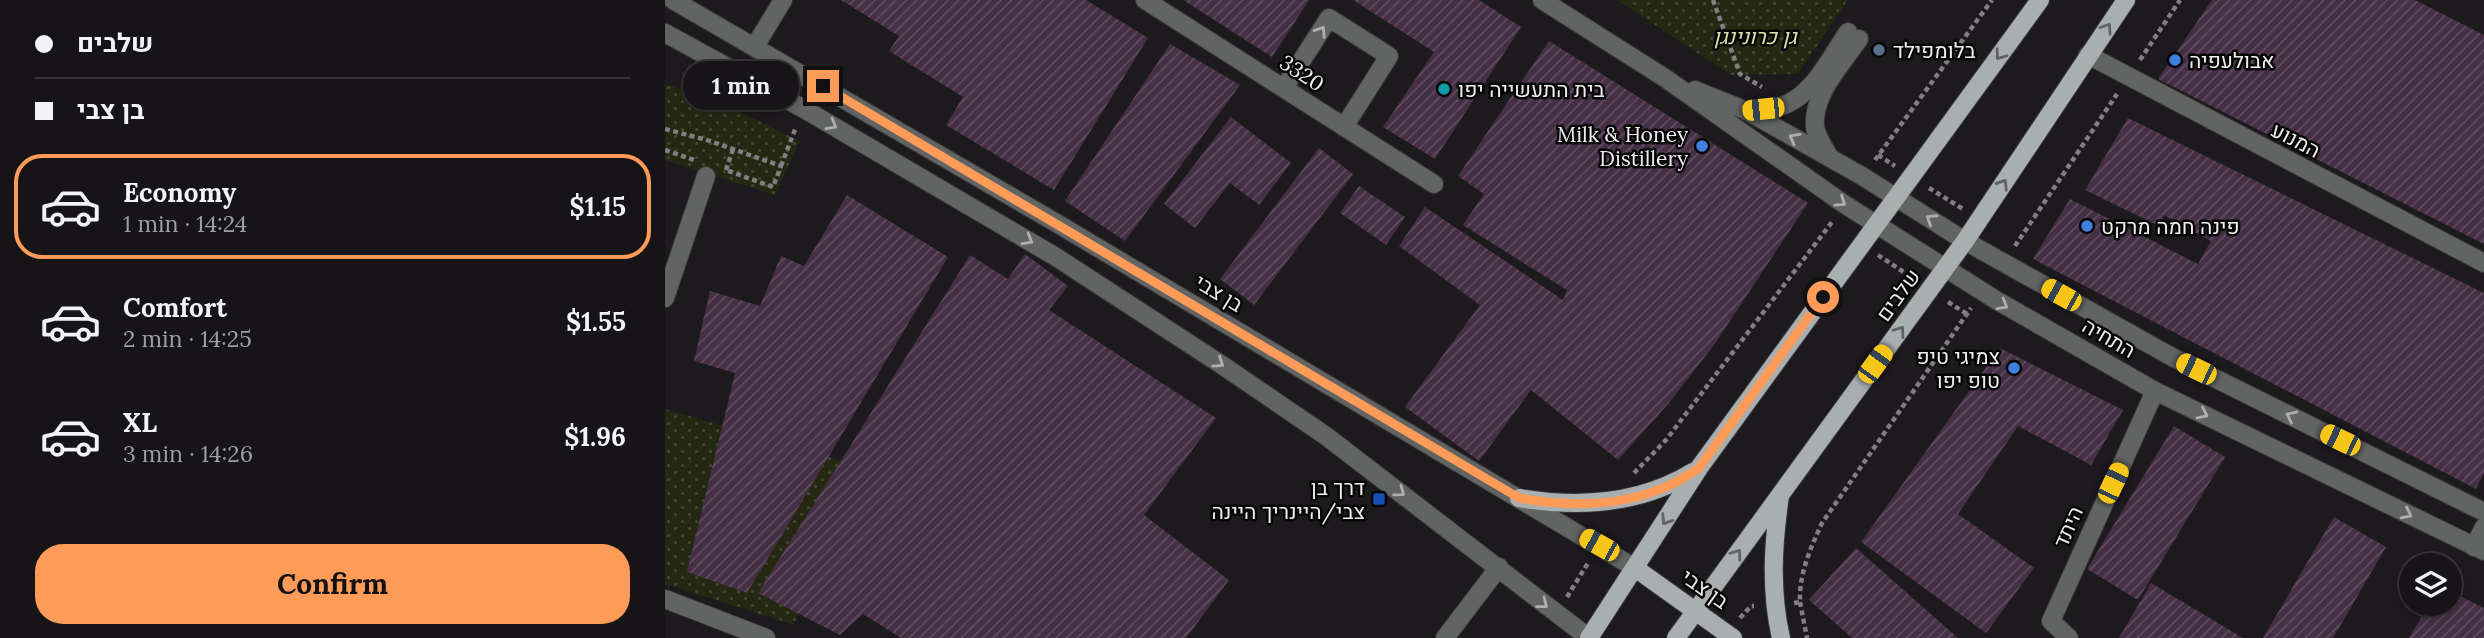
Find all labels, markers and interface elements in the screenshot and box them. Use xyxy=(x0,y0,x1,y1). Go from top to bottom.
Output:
park label: גן כרונינגן xyxy=(1713,23,1798,50)
one-way arrow xyxy=(2099,23,2111,36)
text: שלבים xyxy=(77,26,153,59)
one-way arrow xyxy=(1313,26,1325,39)
place label: בלומפילד xyxy=(1893,37,1976,64)
marker: בלומפילד xyxy=(1871,42,1887,58)
one-way arrow xyxy=(1996,47,2008,60)
place label: אבולעפיה xyxy=(2189,47,2275,74)
street label: 3320 xyxy=(1275,49,1329,97)
marker: אבולעפיה xyxy=(2167,52,2183,68)
callout: 1 min xyxy=(683,62,799,110)
route end xyxy=(807,70,839,102)
text: 1 min xyxy=(712,71,770,100)
place label: בית התעשייה יפו xyxy=(1458,76,1605,103)
marker: בית התעשייה יפו xyxy=(1436,81,1452,97)
text: בן צבי xyxy=(77,93,144,126)
car xyxy=(1742,96,1785,122)
street label: המנוע xyxy=(2267,116,2325,164)
one-way arrow xyxy=(824,117,837,130)
place label: Milk & Honey Distillery xyxy=(1557,121,1688,172)
one-way arrow xyxy=(1789,133,1802,146)
marker: Milk & Honey Distillery xyxy=(1694,138,1710,154)
icon: car xyxy=(39,175,102,238)
text: Economy xyxy=(123,176,236,209)
one-way arrow xyxy=(1995,179,2007,192)
text: $1.15 xyxy=(570,190,626,223)
one-way arrow xyxy=(1833,194,1846,206)
text: 1 min · 14:24 xyxy=(123,209,247,238)
place label: פינה חמה מרקט xyxy=(2101,213,2240,240)
one-way arrow xyxy=(1925,214,1938,227)
marker: פינה חמה מרקט xyxy=(2079,218,2095,234)
one-way arrow xyxy=(1020,232,1033,245)
street label: שלבים xyxy=(1870,264,1926,326)
street label: בן צבי xyxy=(1190,268,1248,318)
car xyxy=(2038,276,2085,314)
route start xyxy=(1807,281,1839,313)
icon: car xyxy=(39,290,102,353)
text: Comfort xyxy=(123,291,227,324)
one-way arrow xyxy=(1996,297,2009,310)
text: $1.55 xyxy=(566,305,626,338)
street label: התחיה xyxy=(2078,312,2140,364)
text: 2 min · 14:25 xyxy=(123,324,252,353)
one-way arrow xyxy=(1891,326,1904,339)
car xyxy=(1855,341,1896,387)
place label: צמיגי טיפ טופ יפו xyxy=(1916,343,2000,394)
car xyxy=(2173,350,2220,388)
one-way arrow xyxy=(1211,355,1224,368)
marker: צמיגי טיפ טופ יפו xyxy=(2006,360,2022,376)
icon: car xyxy=(39,405,102,468)
text: XL xyxy=(123,406,157,439)
one-way arrow xyxy=(2196,406,2208,420)
one-way arrow xyxy=(2286,410,2298,424)
text: $1.96 xyxy=(564,420,626,453)
car xyxy=(2317,421,2364,459)
text: 3 min · 14:26 xyxy=(123,439,253,468)
car xyxy=(2095,460,2132,506)
place label: דרך בן צבי/היינריך היינה xyxy=(1211,474,1365,525)
one-way arrow xyxy=(1392,484,1405,497)
marker: דרך בן צבי/היינריך היינה xyxy=(1371,491,1387,507)
street label: היתד xyxy=(2047,502,2089,552)
one-way arrow xyxy=(2400,506,2412,520)
one-way arrow xyxy=(1661,512,1674,525)
car xyxy=(1576,526,1623,564)
button: Confirm xyxy=(35,544,630,624)
one-way arrow xyxy=(1728,550,1741,562)
map controls xyxy=(2399,553,2462,616)
button: layers xyxy=(2399,553,2462,616)
street label: בן צבי xyxy=(1676,563,1734,615)
one-way arrow xyxy=(1535,595,1548,608)

